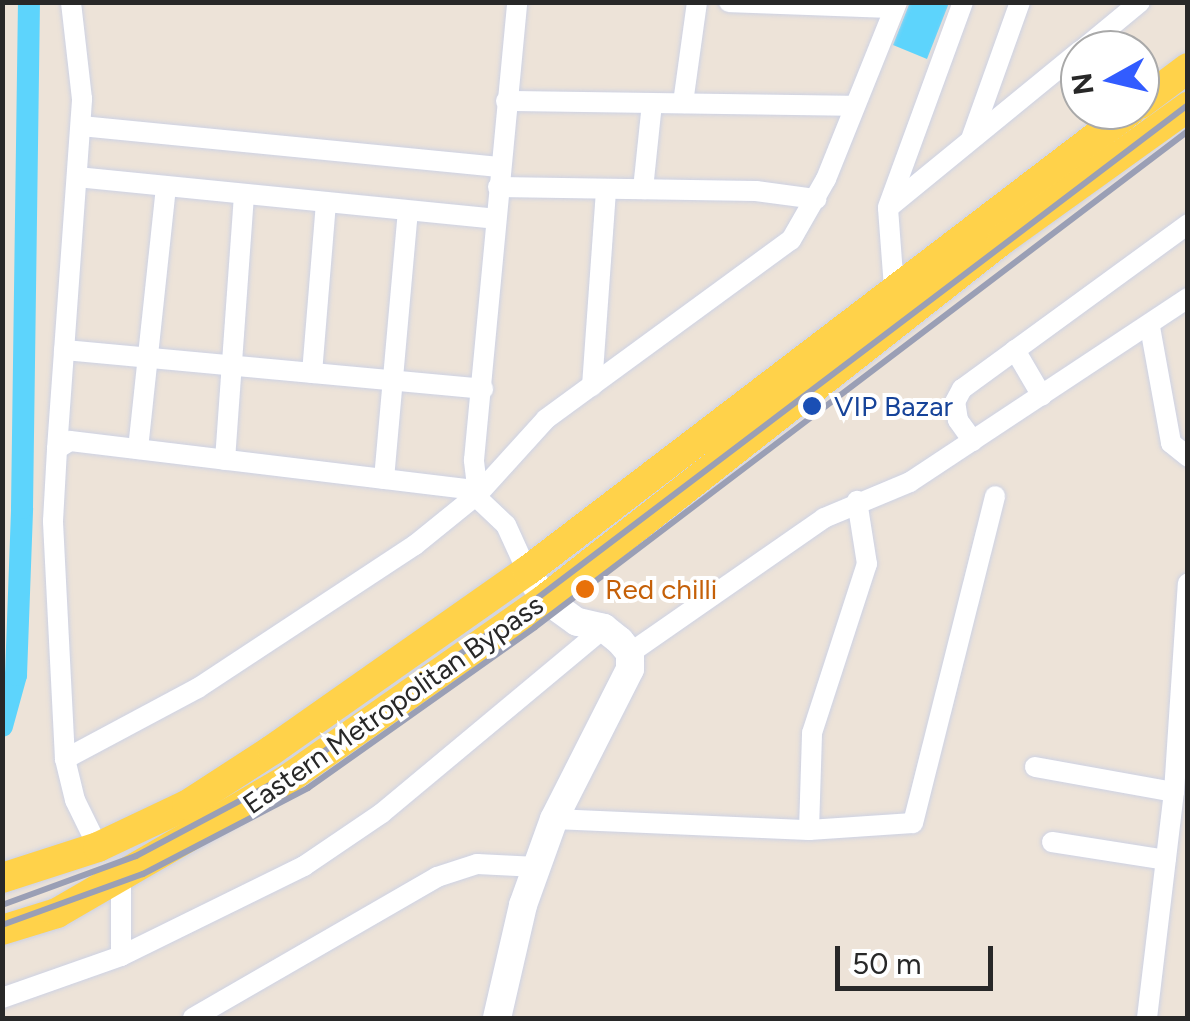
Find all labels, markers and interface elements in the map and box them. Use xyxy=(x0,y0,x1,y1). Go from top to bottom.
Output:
north arrow xyxy=(1060,30,1160,130)
text: N xyxy=(1064,71,1101,97)
place label: VIP Bazar xyxy=(834,389,953,423)
marker: VIP Bazar xyxy=(799,393,825,419)
place label: Red chilli xyxy=(605,572,717,606)
marker: Red chilli xyxy=(574,578,596,600)
street label: Eastern Metropolitan Bypass xyxy=(237,587,549,821)
scale bar xyxy=(840,926,998,988)
text: 50 m xyxy=(852,945,921,982)

